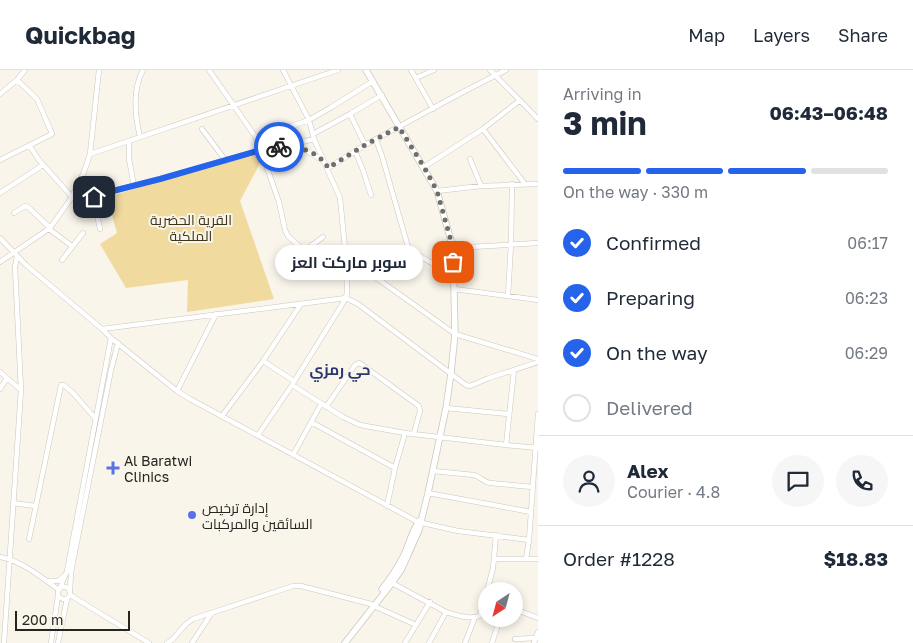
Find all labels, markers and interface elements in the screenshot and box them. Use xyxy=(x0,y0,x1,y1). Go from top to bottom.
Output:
text: Quickbag xyxy=(25,20,136,49)
text: Map xyxy=(688,24,725,46)
text: Layers xyxy=(753,24,810,46)
text: Share xyxy=(838,24,888,46)
text: Arriving in xyxy=(563,84,642,104)
text: 06:43–06:48 xyxy=(769,101,888,124)
text: 3 min xyxy=(563,104,647,142)
courier xyxy=(254,122,304,172)
icon: bike xyxy=(265,133,293,161)
pin xyxy=(73,176,115,218)
text: On the way · 330 m xyxy=(563,182,708,202)
icon: home xyxy=(80,183,108,211)
park label: القرية الحضرية الملكية xyxy=(150,211,232,244)
icon: check xyxy=(563,229,591,257)
text: Confirmed xyxy=(606,231,701,254)
text: 06:17 xyxy=(847,233,888,253)
pin xyxy=(432,241,474,283)
callout: سوبر ماركت العز xyxy=(276,244,423,280)
icon: bag xyxy=(439,248,467,276)
text: سوبر ماركت العز xyxy=(291,252,407,272)
icon: check xyxy=(563,284,591,312)
text: Preparing xyxy=(606,286,695,309)
text: 06:23 xyxy=(845,288,888,308)
icon: check xyxy=(563,339,591,367)
text: On the way xyxy=(606,341,708,364)
text: 06:29 xyxy=(845,343,888,363)
district label: حي رمزي xyxy=(310,360,370,382)
text: Delivered xyxy=(606,396,693,419)
place label: Al Baratwi Clinics xyxy=(124,452,192,485)
button: person xyxy=(563,455,615,507)
button: chat xyxy=(772,455,824,507)
button: phone xyxy=(836,455,888,507)
text: Alex xyxy=(627,459,668,482)
marker: Al Baratwi Clinics xyxy=(106,461,120,475)
text: Courier · 4.8 xyxy=(627,482,720,502)
place label: إدارة ترخيص السائقين والمركبات xyxy=(202,499,313,532)
marker: إدارة ترخيص السائقين والمركبات xyxy=(186,509,198,521)
text: Order #1228 xyxy=(563,547,675,570)
text: $18.83 xyxy=(823,547,888,570)
north arrow xyxy=(478,582,522,628)
map controls xyxy=(478,582,523,627)
scale bar xyxy=(15,608,130,631)
text: 200 m xyxy=(22,611,63,628)

